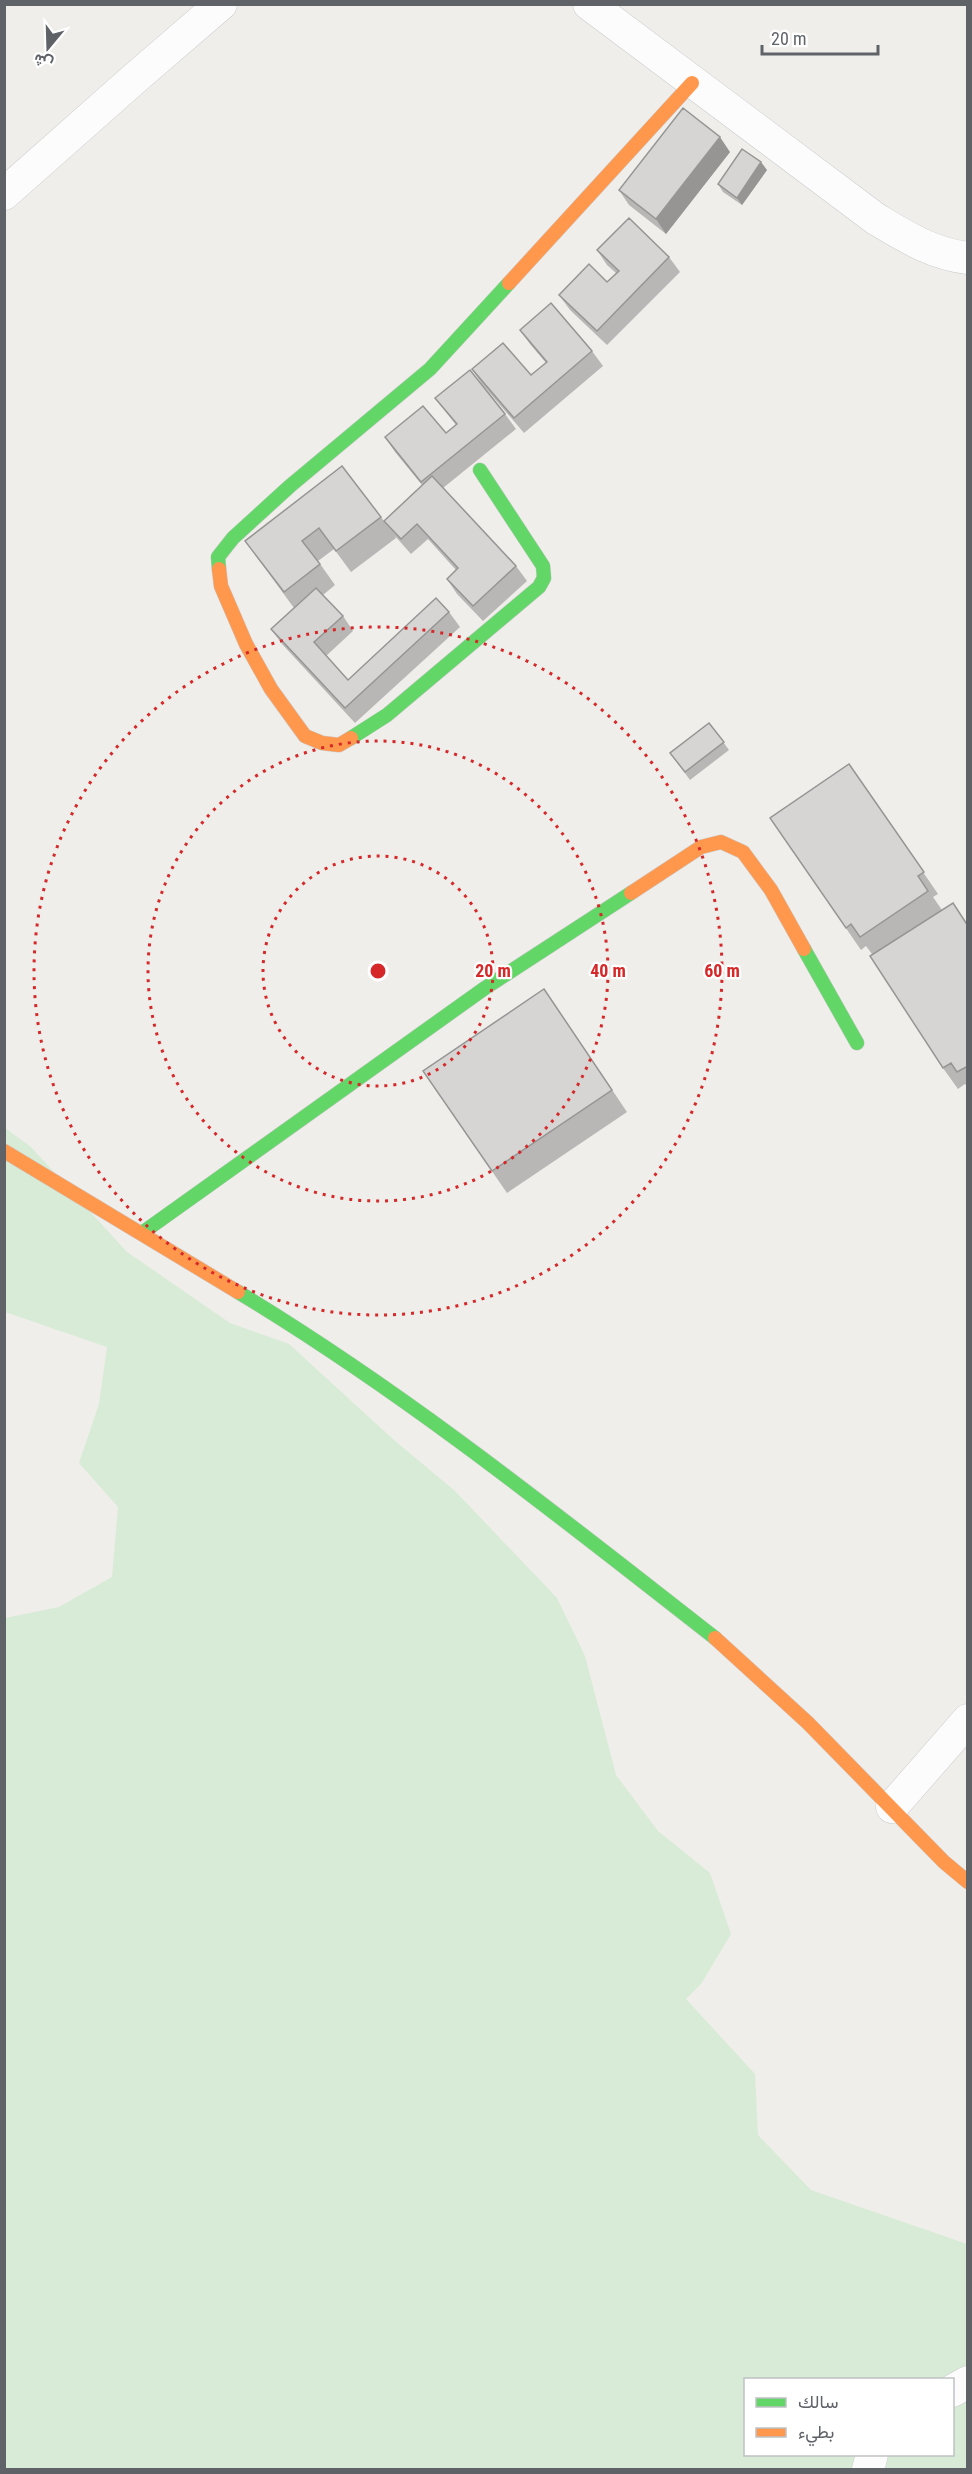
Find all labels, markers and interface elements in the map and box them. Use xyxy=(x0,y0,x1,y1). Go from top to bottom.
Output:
north arrow xyxy=(18,18,78,78)
scale bar xyxy=(762,18,878,56)
text: 20 m xyxy=(771,28,806,49)
text: ش xyxy=(31,50,55,74)
text: 20 m xyxy=(475,960,511,981)
text: 40 m xyxy=(590,960,626,981)
text: 60 m xyxy=(704,960,740,981)
centre of rings xyxy=(368,961,388,981)
legend xyxy=(744,2378,954,2456)
text: سالك xyxy=(798,2391,838,2412)
text: بطيء xyxy=(798,2421,834,2447)

